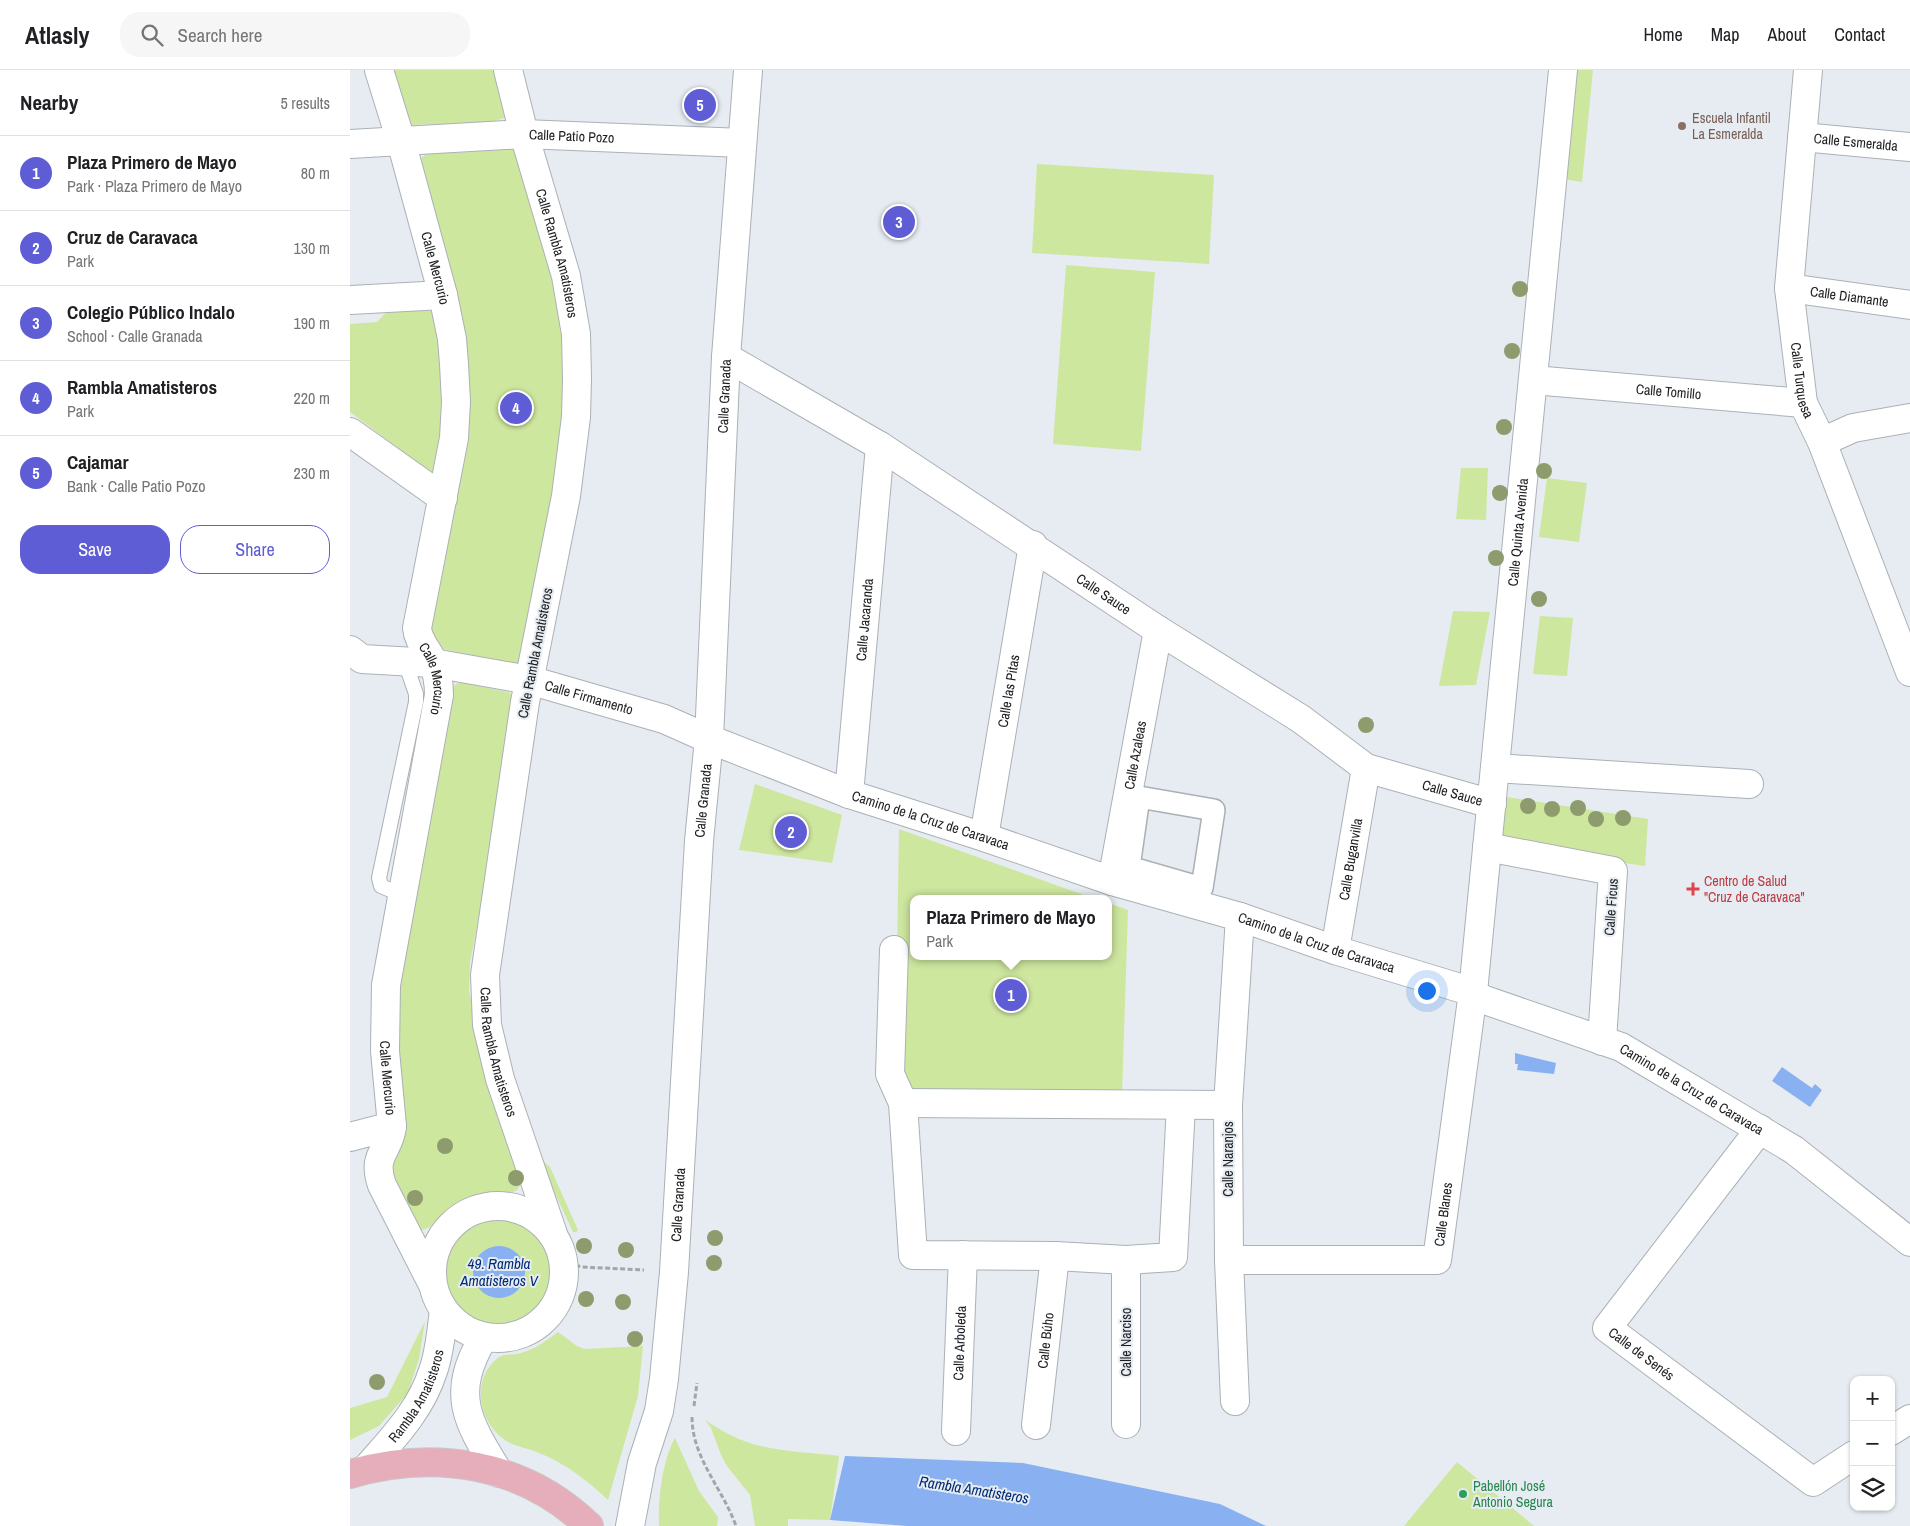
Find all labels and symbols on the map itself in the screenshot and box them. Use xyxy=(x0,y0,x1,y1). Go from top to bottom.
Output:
pin: 5 xyxy=(684,86,716,124)
place label: Escuela Infantil La Esmeralda xyxy=(1692,109,1771,143)
marker: Escuela Infantil La Esmeralda xyxy=(1676,120,1688,132)
street label: Calle Patio Pozo xyxy=(529,125,615,147)
street label: Calle Esmeralda xyxy=(1813,129,1899,155)
street label: Calle Rambla Amatisteros xyxy=(532,187,582,320)
pin: 3 xyxy=(883,203,915,241)
street label: Calle Mercurio xyxy=(417,230,454,306)
street label: Calle Diamante xyxy=(1809,282,1890,311)
street label: Calle Turquesa xyxy=(1787,341,1818,422)
street label: Calle Granada xyxy=(714,358,735,434)
street label: Calle Tomillo xyxy=(1635,380,1702,403)
pin: 4 xyxy=(500,389,532,427)
street label: Calle Quinta Avenida xyxy=(1504,477,1532,587)
street label: Calle Sauce xyxy=(1073,569,1134,619)
street label: Calle Jacaranda xyxy=(852,577,877,662)
street label: Calle Rambla Amatisteros xyxy=(514,586,557,720)
street label: Calle Mercurio xyxy=(415,639,448,716)
street label: Calle las Pitas xyxy=(994,653,1023,729)
street label: Calle Firmamento xyxy=(543,676,635,719)
street label: Calle Azaleas xyxy=(1120,719,1150,791)
street label: Calle Granada xyxy=(690,762,716,838)
street label: Calle Sauce xyxy=(1420,776,1485,810)
street label: Camino de la Cruz de Caravaca xyxy=(850,786,1012,854)
pin: 2 xyxy=(775,813,807,851)
street label: Calle Buganvilla xyxy=(1335,816,1366,902)
place label: Centro de Salud "Cruz de Caravaca" xyxy=(1704,872,1805,906)
street label: Calle Ficus xyxy=(1600,877,1622,936)
marker: Centro de Salud "Cruz de Caravaca" xyxy=(1686,882,1700,896)
street label: Camino de la Cruz de Caravaca xyxy=(1236,908,1398,977)
pin: 1 xyxy=(995,976,1027,1014)
your location xyxy=(1414,978,1440,1004)
street label: Calle Rambla Amatisteros xyxy=(476,987,521,1119)
street label: Camino de la Cruz de Caravaca xyxy=(1617,1039,1767,1139)
street label: Calle Mercurio xyxy=(376,1040,400,1116)
street label: Calle Naranjos xyxy=(1219,1121,1237,1197)
street label: Calle Granada xyxy=(667,1167,689,1242)
street label: Calle Blanes xyxy=(1430,1181,1456,1248)
water label: 49. Rambla Amatisteros V xyxy=(459,1253,539,1291)
street label: Calle Arboleda xyxy=(949,1305,970,1381)
street label: Calle Narciso xyxy=(1117,1308,1135,1376)
street label: Calle Búho xyxy=(1033,1312,1058,1369)
street label: Calle de Senés xyxy=(1605,1323,1678,1384)
street label: Rambla Amatisteros xyxy=(384,1348,448,1446)
water label: Rambla Amatisteros xyxy=(918,1470,1030,1509)
place label: Pabellón José Antonio Segura xyxy=(1472,1477,1553,1511)
marker: Pabellón José Antonio Segura xyxy=(1457,1488,1469,1500)

